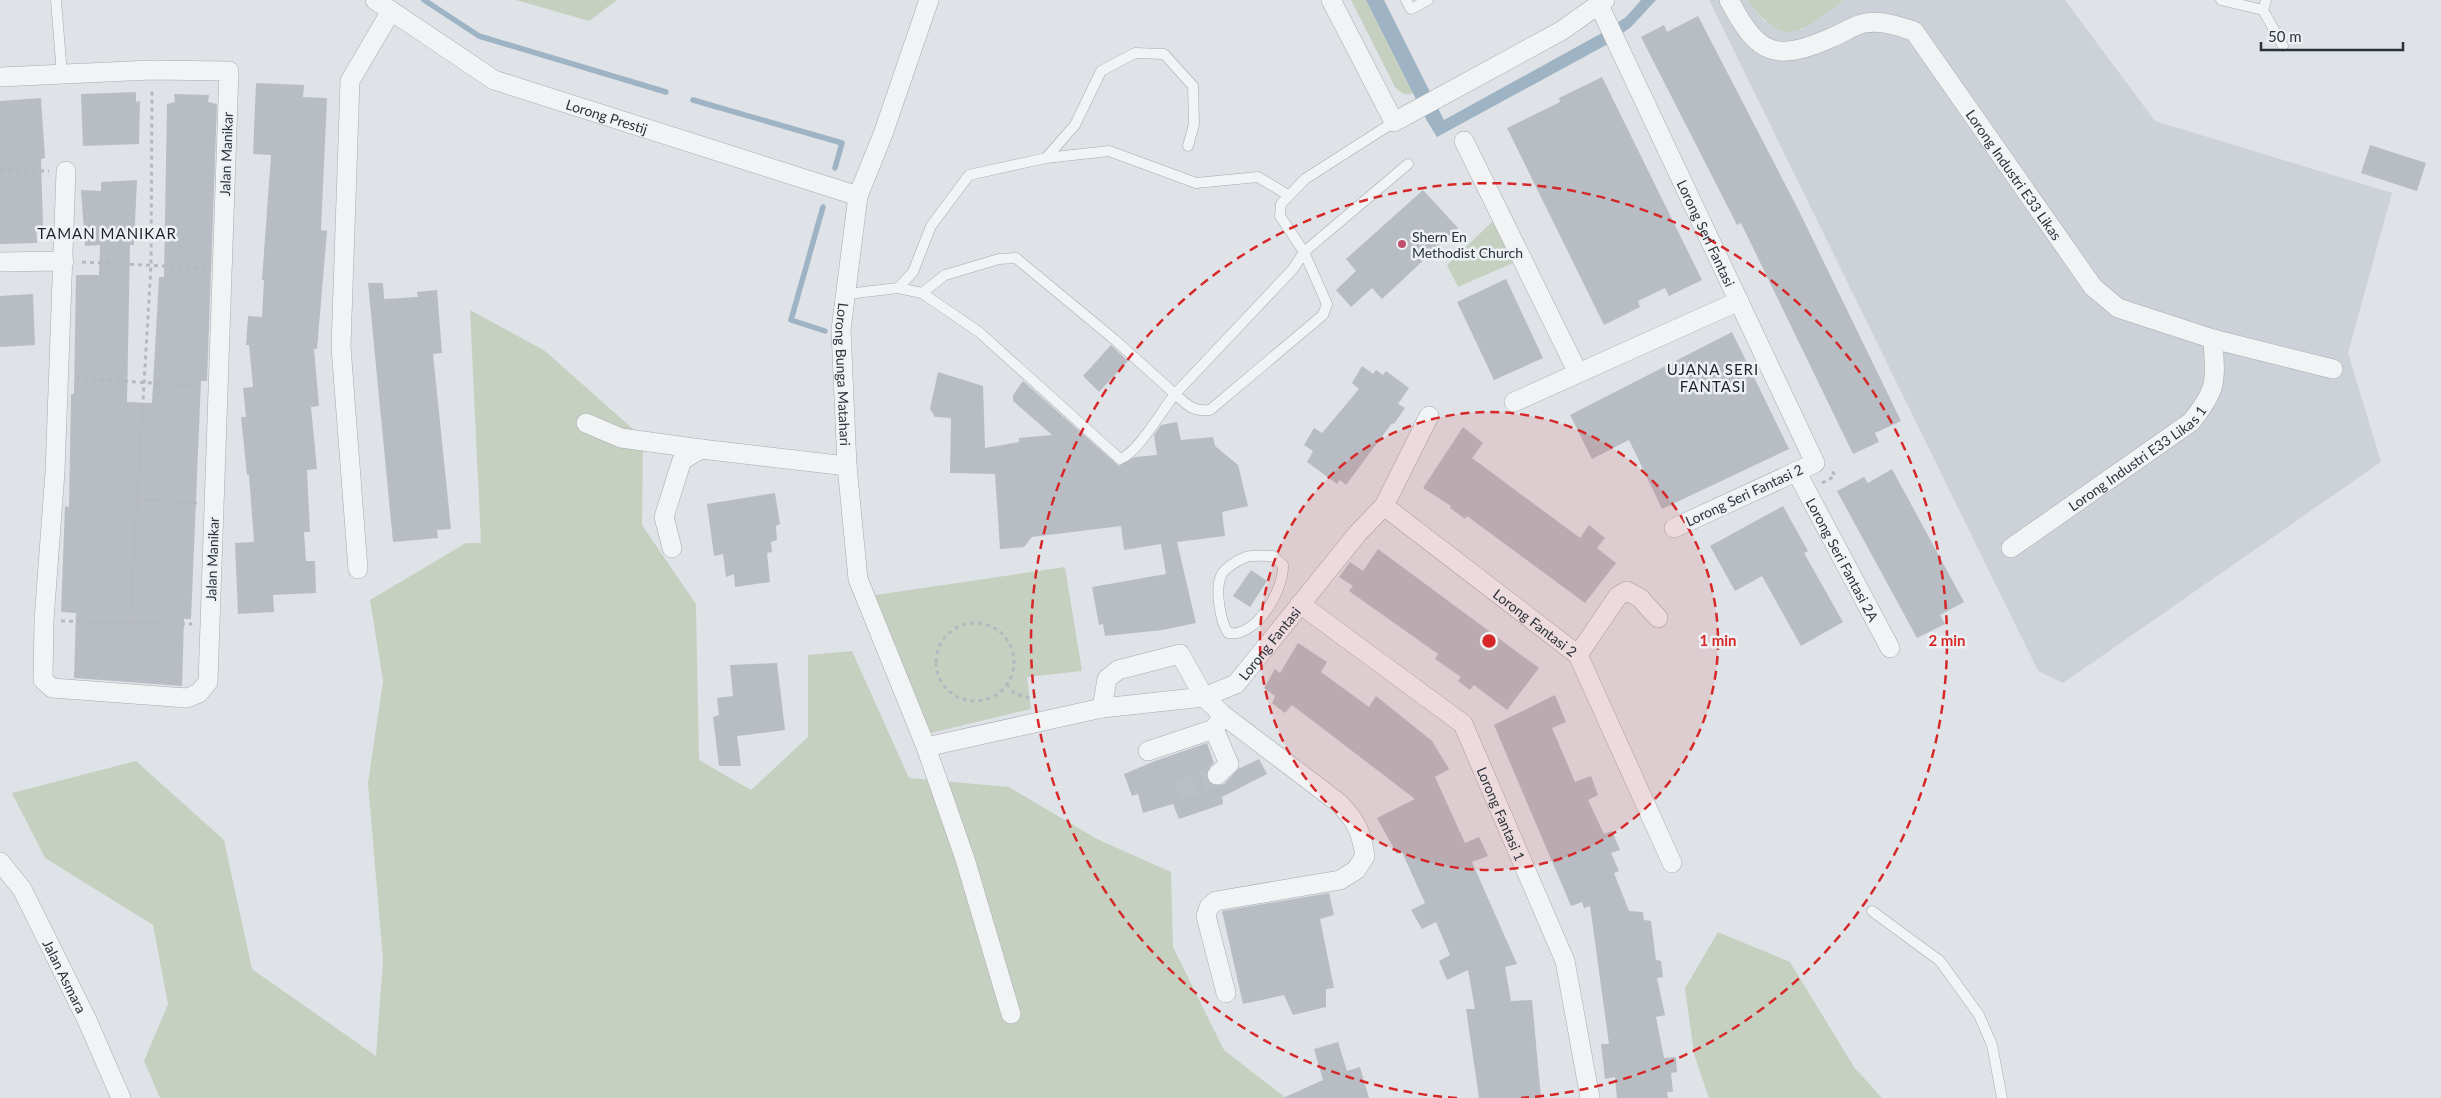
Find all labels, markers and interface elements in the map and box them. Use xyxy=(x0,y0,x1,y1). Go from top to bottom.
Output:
scale bar xyxy=(2261,20,2404,52)
text: 50 m xyxy=(2268,27,2302,45)
street label: Lorong Prestij xyxy=(564,95,650,137)
street label: Lorong Industri E33 Likas xyxy=(1963,106,2066,243)
street label: Jalan Manikar xyxy=(216,112,236,196)
street label: Lorong Seri Fantasi xyxy=(1674,177,1739,289)
district label: TAMAN MANIKAR xyxy=(37,224,177,242)
place label: Shern En Methodist Church xyxy=(1412,228,1523,261)
marker: Shern En Methodist Church xyxy=(1396,238,1408,250)
street label: Lorong Bunga Matahari xyxy=(833,302,855,446)
district label: UJANA SERI FANTASI xyxy=(1667,360,1759,395)
street label: Lorong Industri E33 Likas 1 xyxy=(2065,402,2209,514)
street label: Lorong Seri Fantasi 2 xyxy=(1683,460,1805,530)
street label: Lorong Seri Fantasi 2A xyxy=(1803,495,1883,624)
street label: Jalan Manikar xyxy=(202,517,222,601)
street label: Lorong Fantasi 2 xyxy=(1490,585,1581,660)
street label: Lorong Fantasi xyxy=(1234,603,1304,683)
text: 1 min xyxy=(1699,631,1737,649)
text: 2 min xyxy=(1928,631,1966,649)
centre of rings xyxy=(1480,632,1498,650)
street label: Lorong Fantasi 1 xyxy=(1474,764,1529,863)
street label: Jalan Asmara xyxy=(40,937,91,1016)

